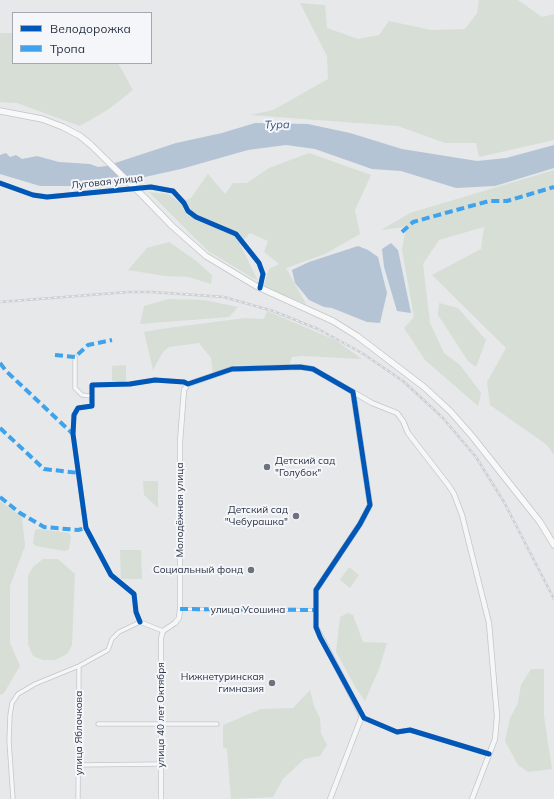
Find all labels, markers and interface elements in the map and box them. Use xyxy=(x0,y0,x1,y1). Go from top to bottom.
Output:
legend xyxy=(12,12,152,64)
text: Велодорожка xyxy=(50,21,131,36)
text: Тропа xyxy=(50,41,85,56)
water label: Тура xyxy=(264,118,290,132)
street label: Луговая улица xyxy=(70,172,144,192)
place label: Детский сад "Голубок" xyxy=(275,455,335,478)
marker: Детский сад "Голубок" xyxy=(262,462,272,472)
street label: Молодёжная улица xyxy=(174,463,186,557)
place label: Детский сад "Чебурашка" xyxy=(225,504,288,528)
marker: Детский сад "Чебурашка" xyxy=(291,511,301,521)
place label: Социальный фонд xyxy=(153,564,243,576)
marker: Социальный фонд xyxy=(246,565,256,575)
street label: улица Усошина xyxy=(211,604,285,616)
street label: улица 40 лет Октября xyxy=(155,662,167,768)
place label: Нижнетуринская гимназия xyxy=(181,671,264,694)
marker: Нижнетуринская гимназия xyxy=(267,678,277,688)
street label: улица Яблочкова xyxy=(73,691,85,775)

